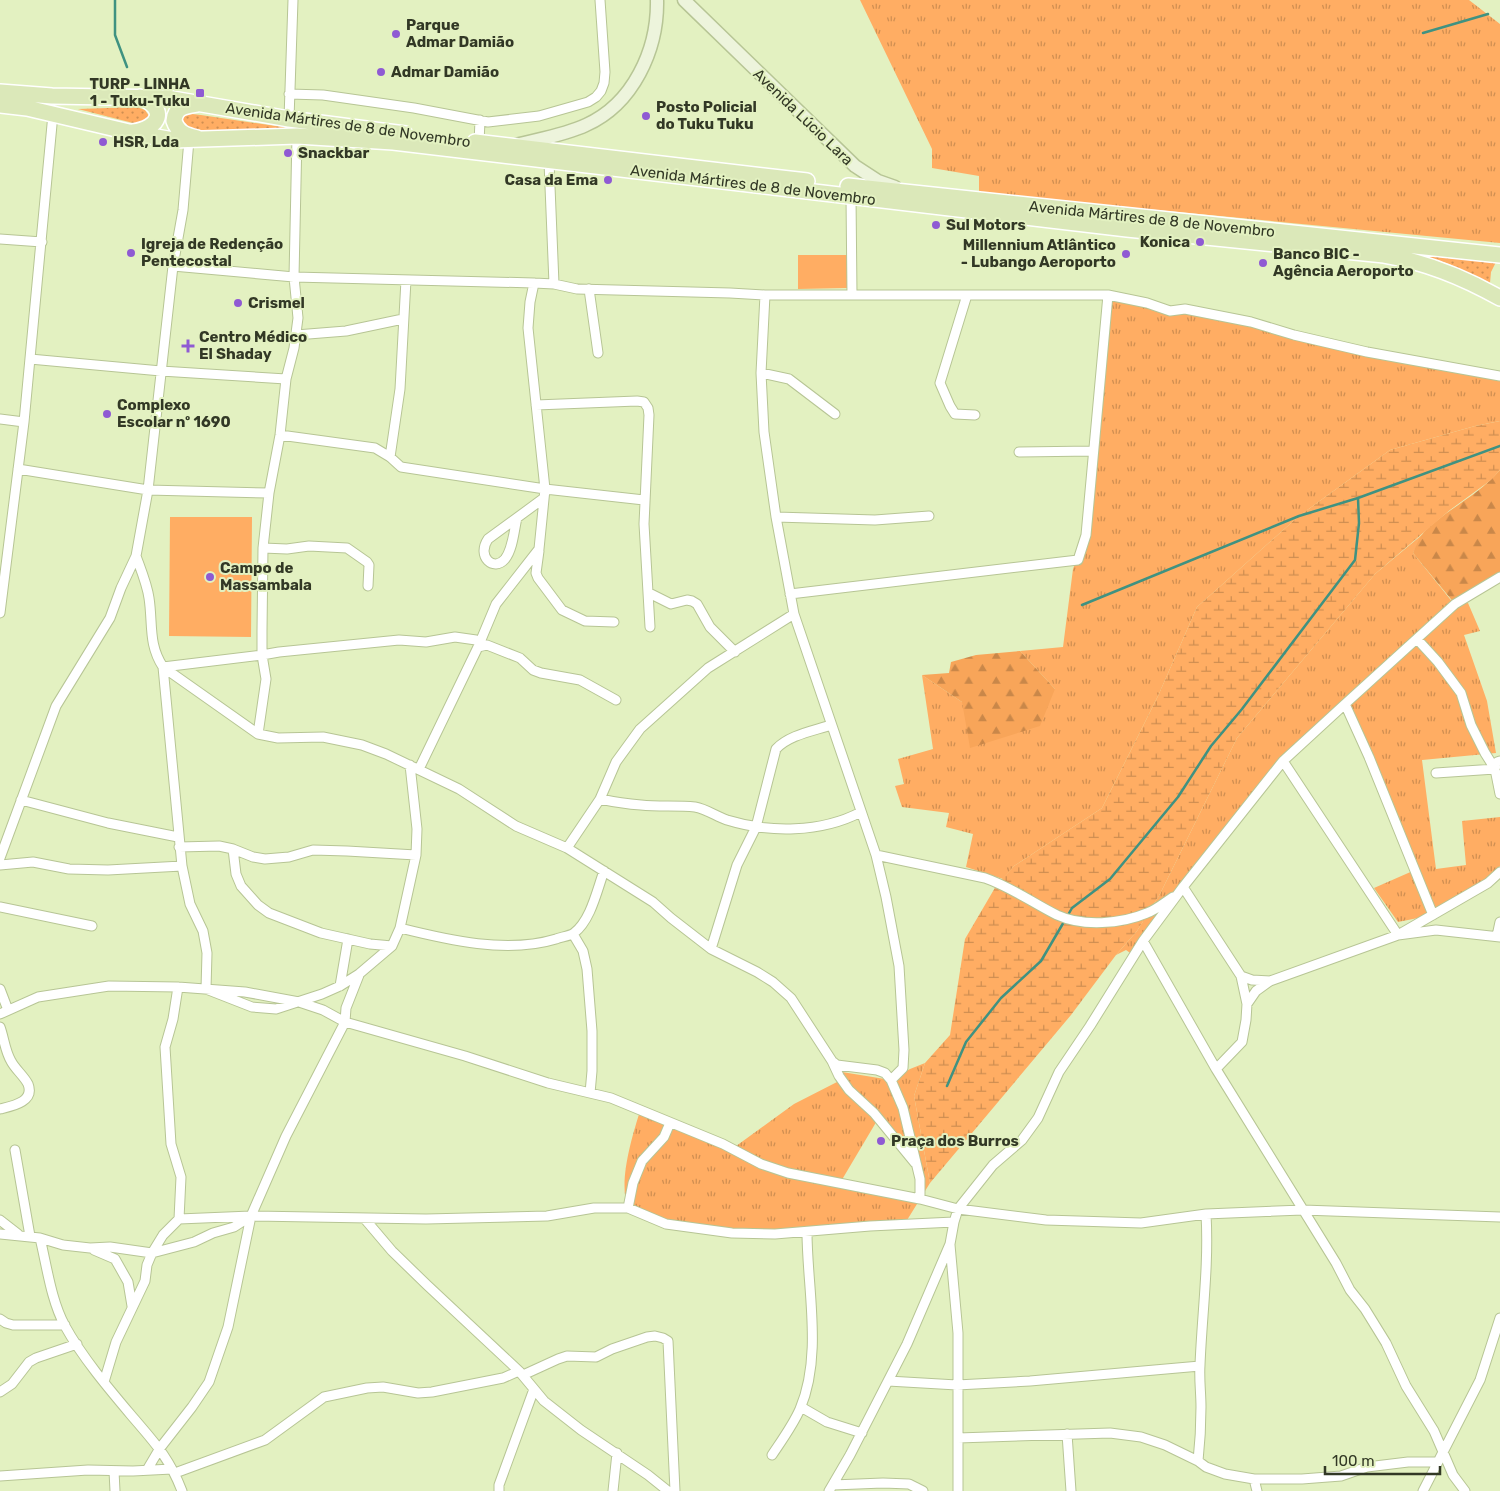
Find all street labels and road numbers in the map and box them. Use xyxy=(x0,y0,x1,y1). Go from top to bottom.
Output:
street label: Avenida Lúcio Lara xyxy=(749,65,857,169)
street label: Avenida Mártires de 8 de Novembro xyxy=(224,99,472,151)
street label: Avenida Mártires de 8 de Novembro xyxy=(629,161,877,209)
street label: Avenida Mártires de 8 de Novembro xyxy=(1028,197,1276,241)

